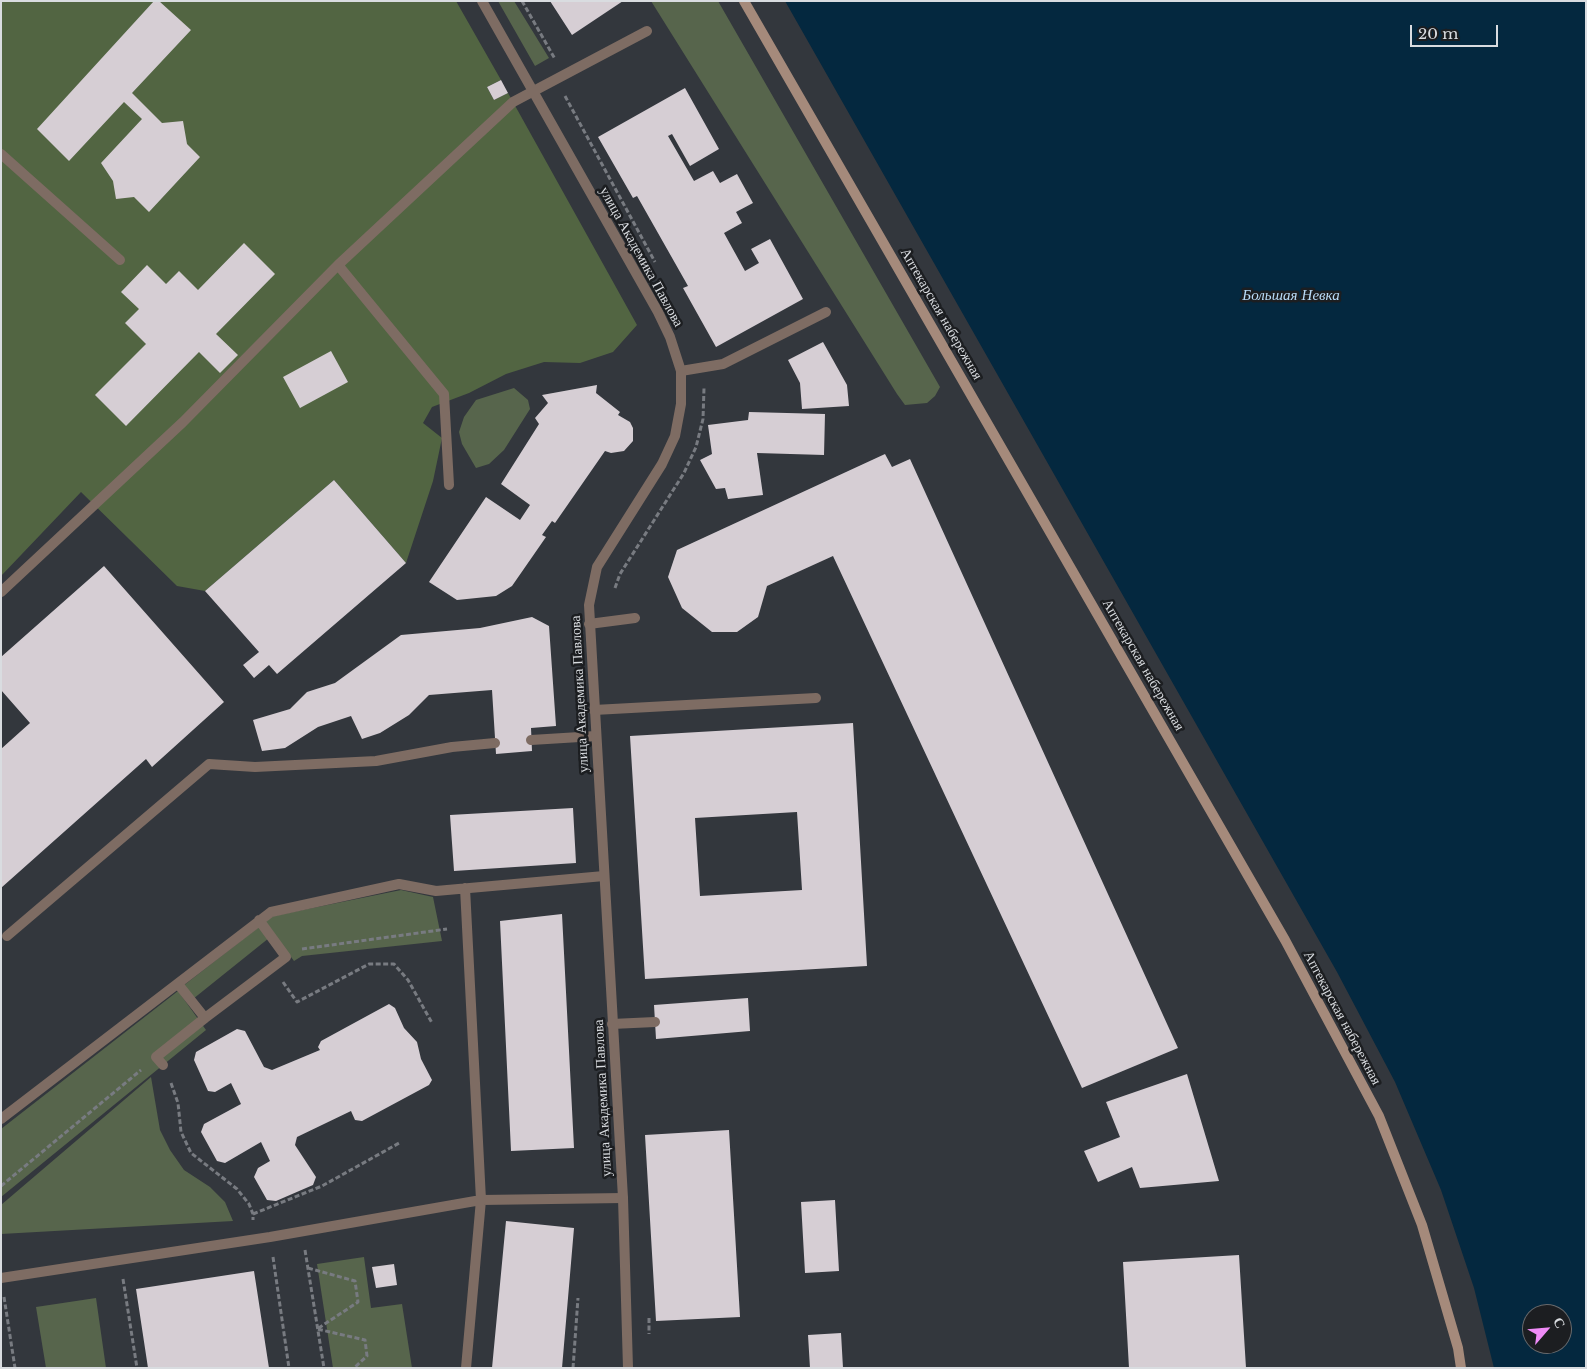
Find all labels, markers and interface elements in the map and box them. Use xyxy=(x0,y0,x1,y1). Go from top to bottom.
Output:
scale bar xyxy=(1412,15,1500,47)
text: 20 m xyxy=(1418,24,1458,43)
street label: улица Академика Павлова xyxy=(596,184,686,330)
street label: Аптекарская набережная xyxy=(896,245,986,383)
water label: Большая Невка xyxy=(1242,287,1340,305)
street label: Аптекарская набережная xyxy=(1098,596,1188,734)
street label: улица Академика Павлова xyxy=(567,615,593,773)
street label: Аптекарская набережная xyxy=(1300,948,1384,1088)
street label: улица Академика Павлова xyxy=(590,1019,616,1177)
north arrow xyxy=(1522,1304,1572,1354)
text: С xyxy=(1549,1314,1570,1331)

